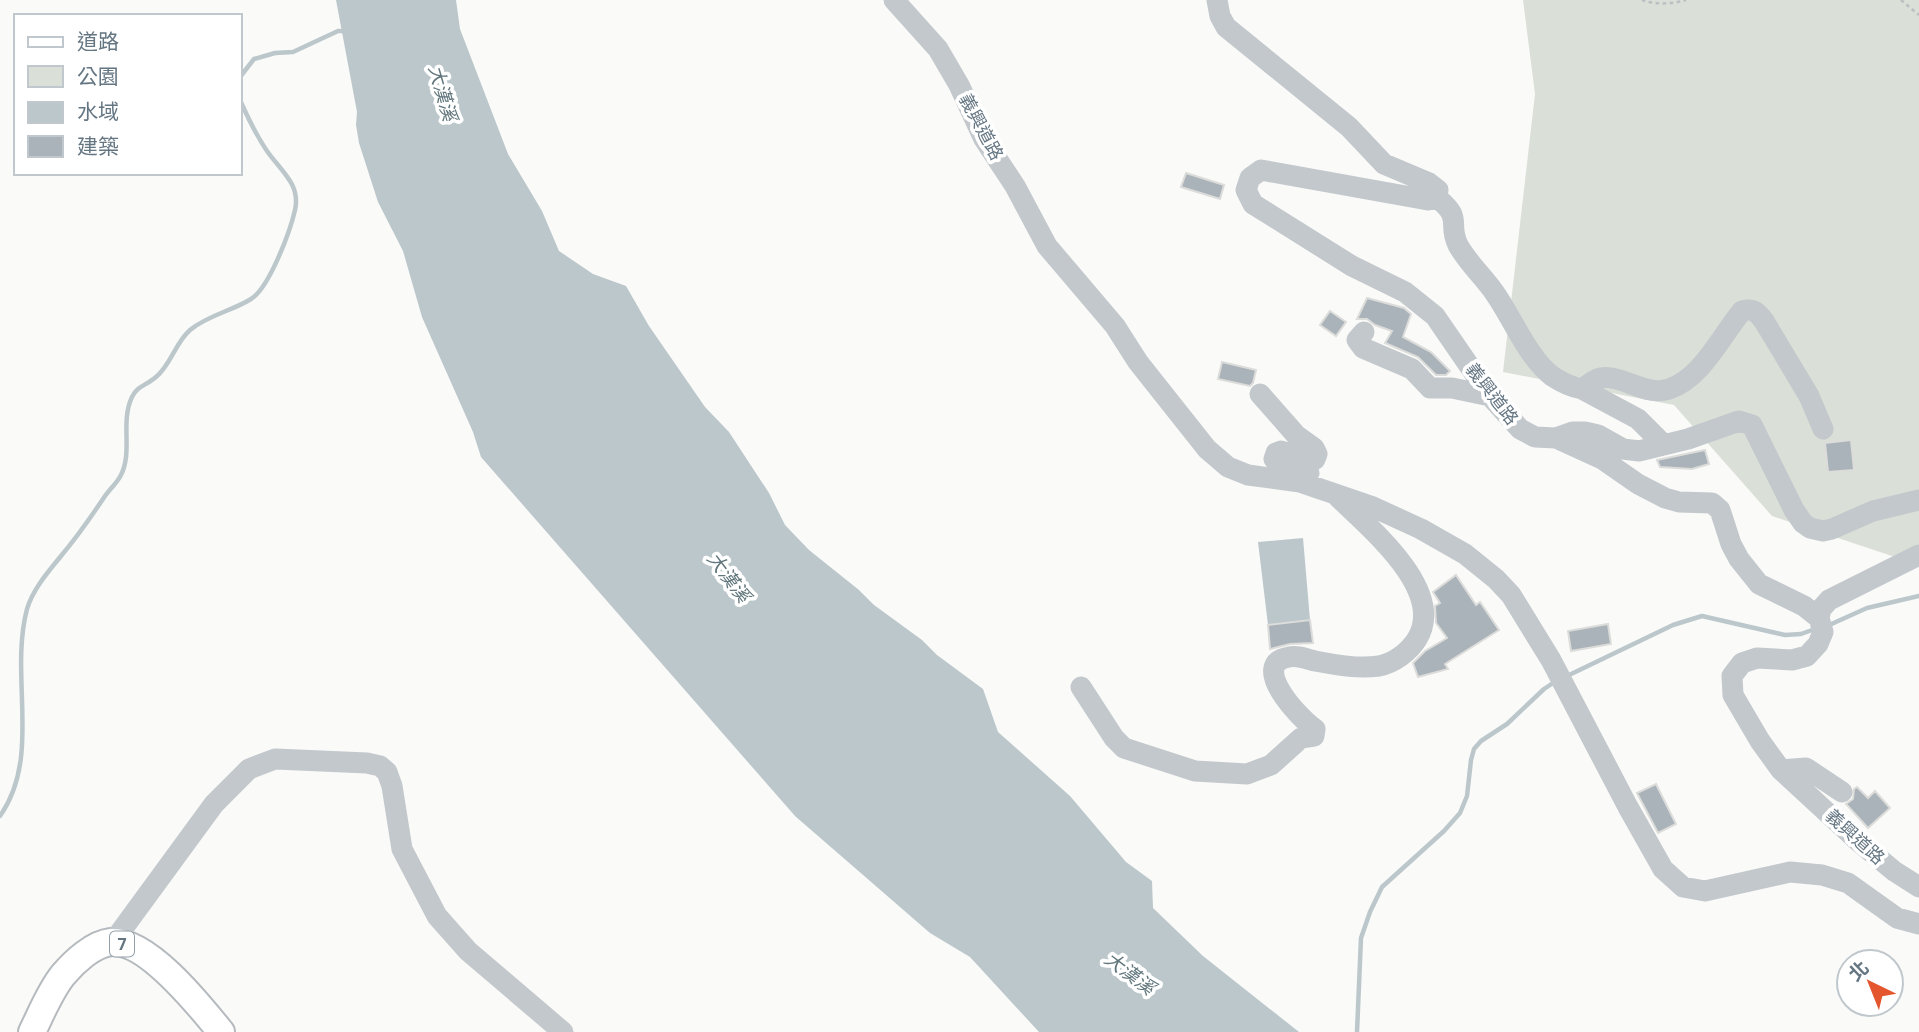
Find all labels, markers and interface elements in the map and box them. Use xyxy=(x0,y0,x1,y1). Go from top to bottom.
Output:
legend xyxy=(14,14,242,175)
text: 道路 xyxy=(77,27,119,55)
text: 公園 xyxy=(77,62,119,90)
water label: 大漢溪 xyxy=(423,62,464,127)
street label: 義興道路 xyxy=(954,89,1009,164)
text: 水域 xyxy=(77,97,119,125)
text: 建築 xyxy=(77,132,119,160)
street label: 義興道路 xyxy=(1461,358,1524,429)
water label: 大漢溪 xyxy=(701,546,758,610)
street label: 義興道路 xyxy=(1821,803,1890,869)
road number: 7 xyxy=(110,932,134,956)
water label: 大漢溪 xyxy=(1099,945,1163,1002)
north arrow xyxy=(1835,948,1905,1018)
text: 北 xyxy=(1843,955,1874,987)

